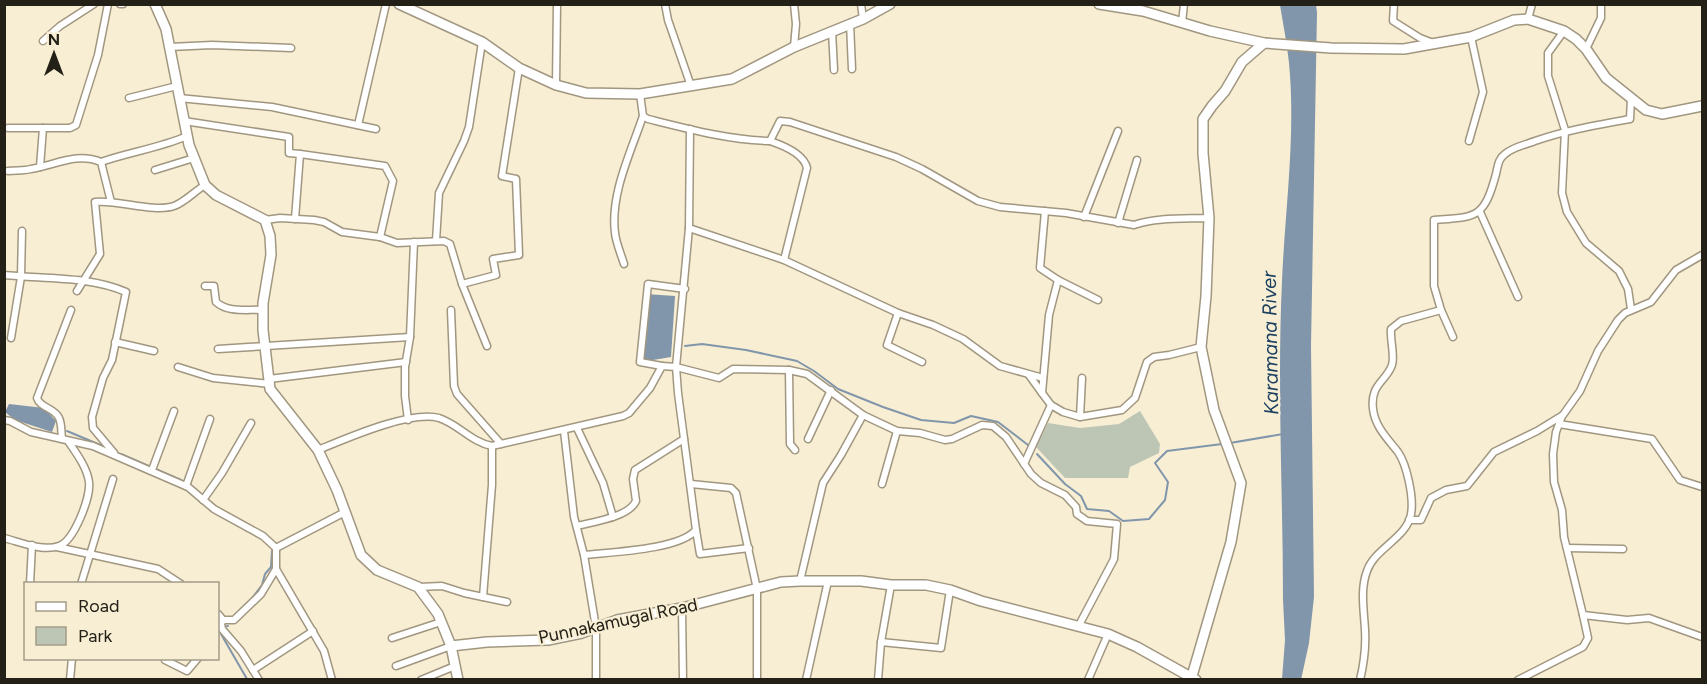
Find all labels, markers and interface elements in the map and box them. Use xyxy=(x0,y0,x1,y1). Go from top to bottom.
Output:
north arrow xyxy=(24,24,84,84)
text: N xyxy=(48,30,60,49)
water label: Karamana River xyxy=(1257,270,1283,415)
legend xyxy=(24,582,219,660)
street label: Punnakamugal Road xyxy=(536,593,700,649)
text: Road xyxy=(78,595,119,617)
text: Park xyxy=(78,625,113,647)

